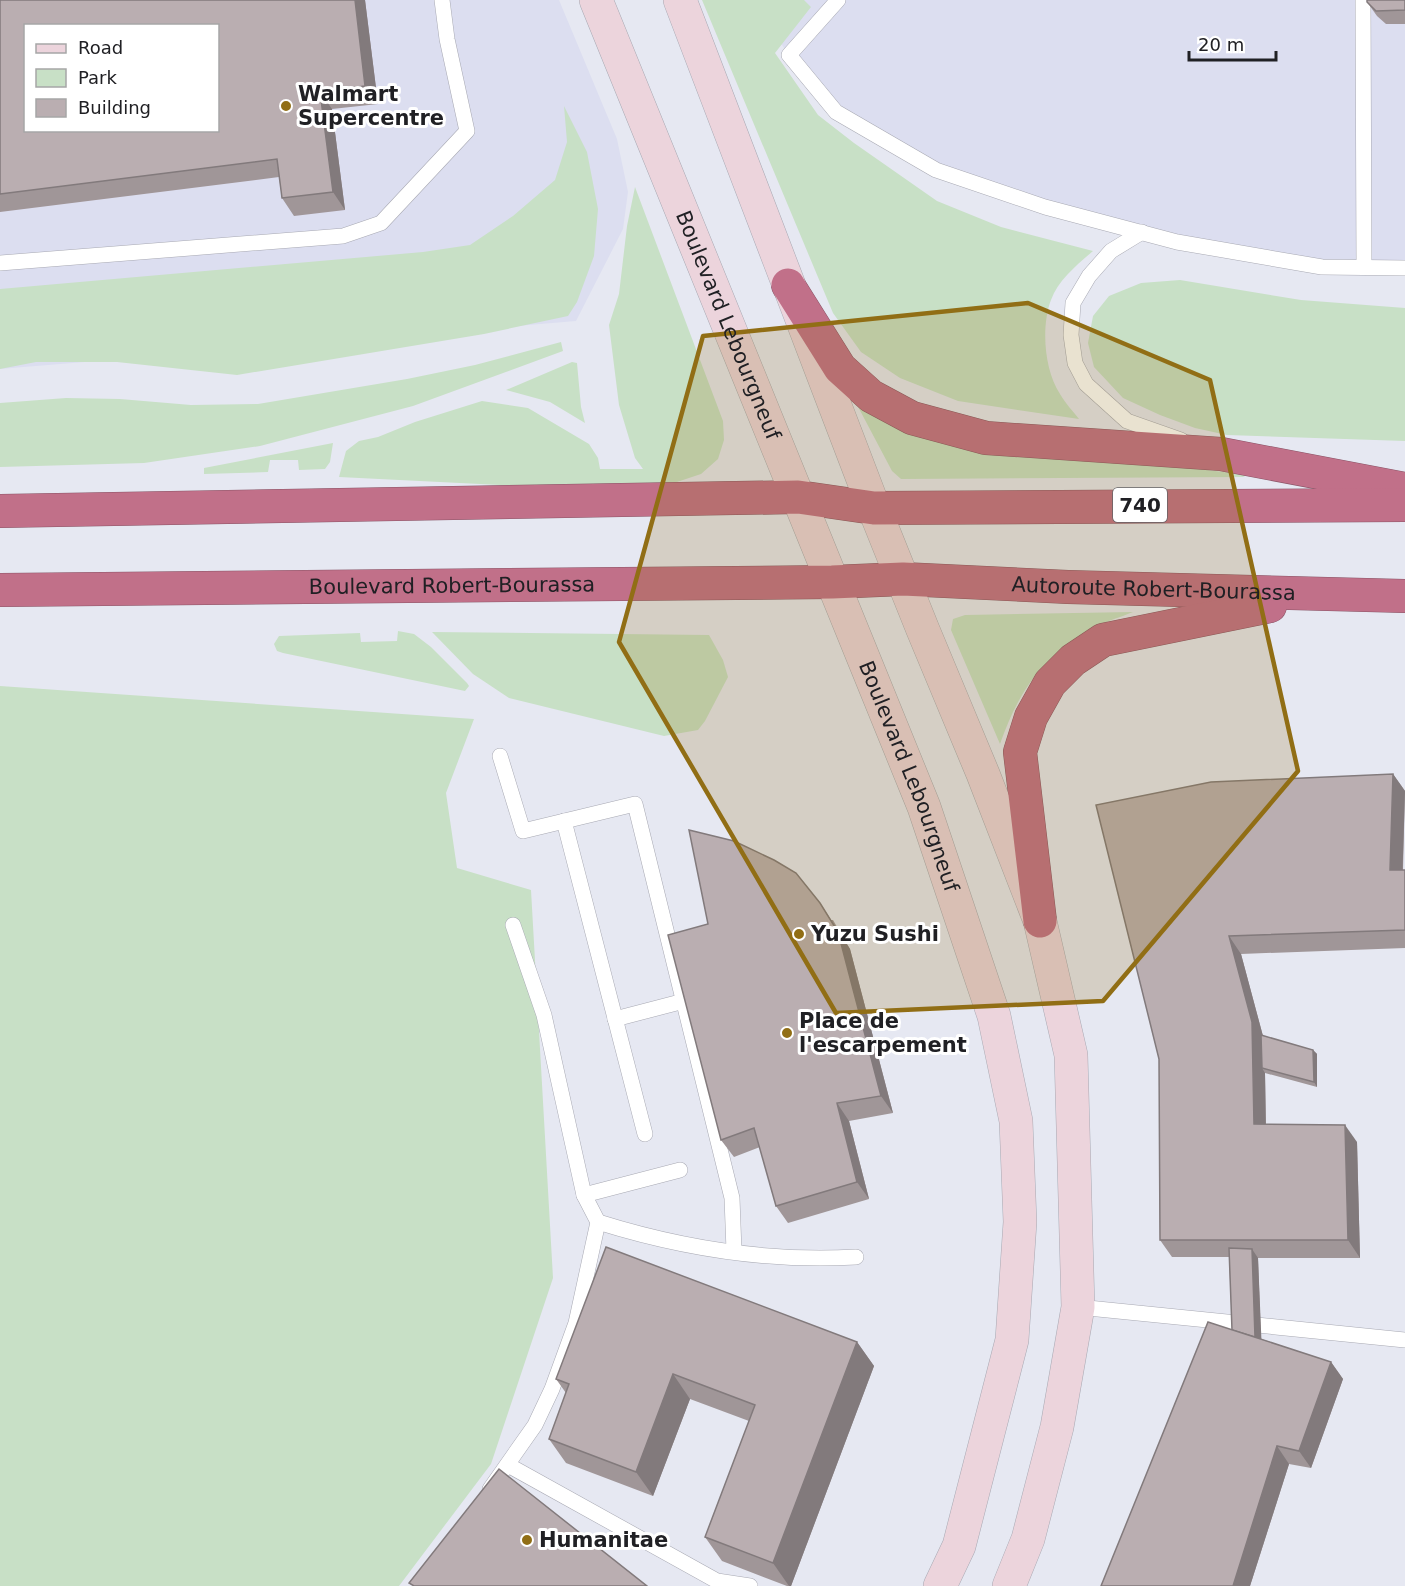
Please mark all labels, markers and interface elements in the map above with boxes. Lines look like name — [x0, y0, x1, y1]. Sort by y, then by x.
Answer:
legend — [24, 24, 219, 132]
scale bar — [1189, 24, 1276, 62]
text: 20 m — [1198, 34, 1244, 55]
text: Road — [78, 37, 123, 58]
text: Park — [78, 67, 117, 88]
place label: Walmart Supercentre — [298, 82, 444, 130]
text: Building — [78, 97, 151, 118]
marker: Walmart Supercentre — [279, 99, 293, 113]
street label: Boulevard Lebourgneuf — [671, 207, 786, 444]
road number: 740 — [1113, 488, 1167, 522]
street label: Boulevard Robert-Bourassa — [309, 572, 595, 599]
street label: Autoroute Robert-Bourassa — [1011, 572, 1296, 605]
street label: Boulevard Lebourgneuf — [854, 657, 964, 895]
place label: Yuzu Sushi — [810, 922, 939, 946]
marker: Yuzu Sushi — [792, 927, 806, 941]
place label: Place de l'escarpement — [799, 1009, 967, 1057]
marker: Place de l'escarpement — [780, 1026, 794, 1040]
place label: Humanitae — [539, 1528, 668, 1552]
marker: Humanitae — [520, 1533, 534, 1547]

